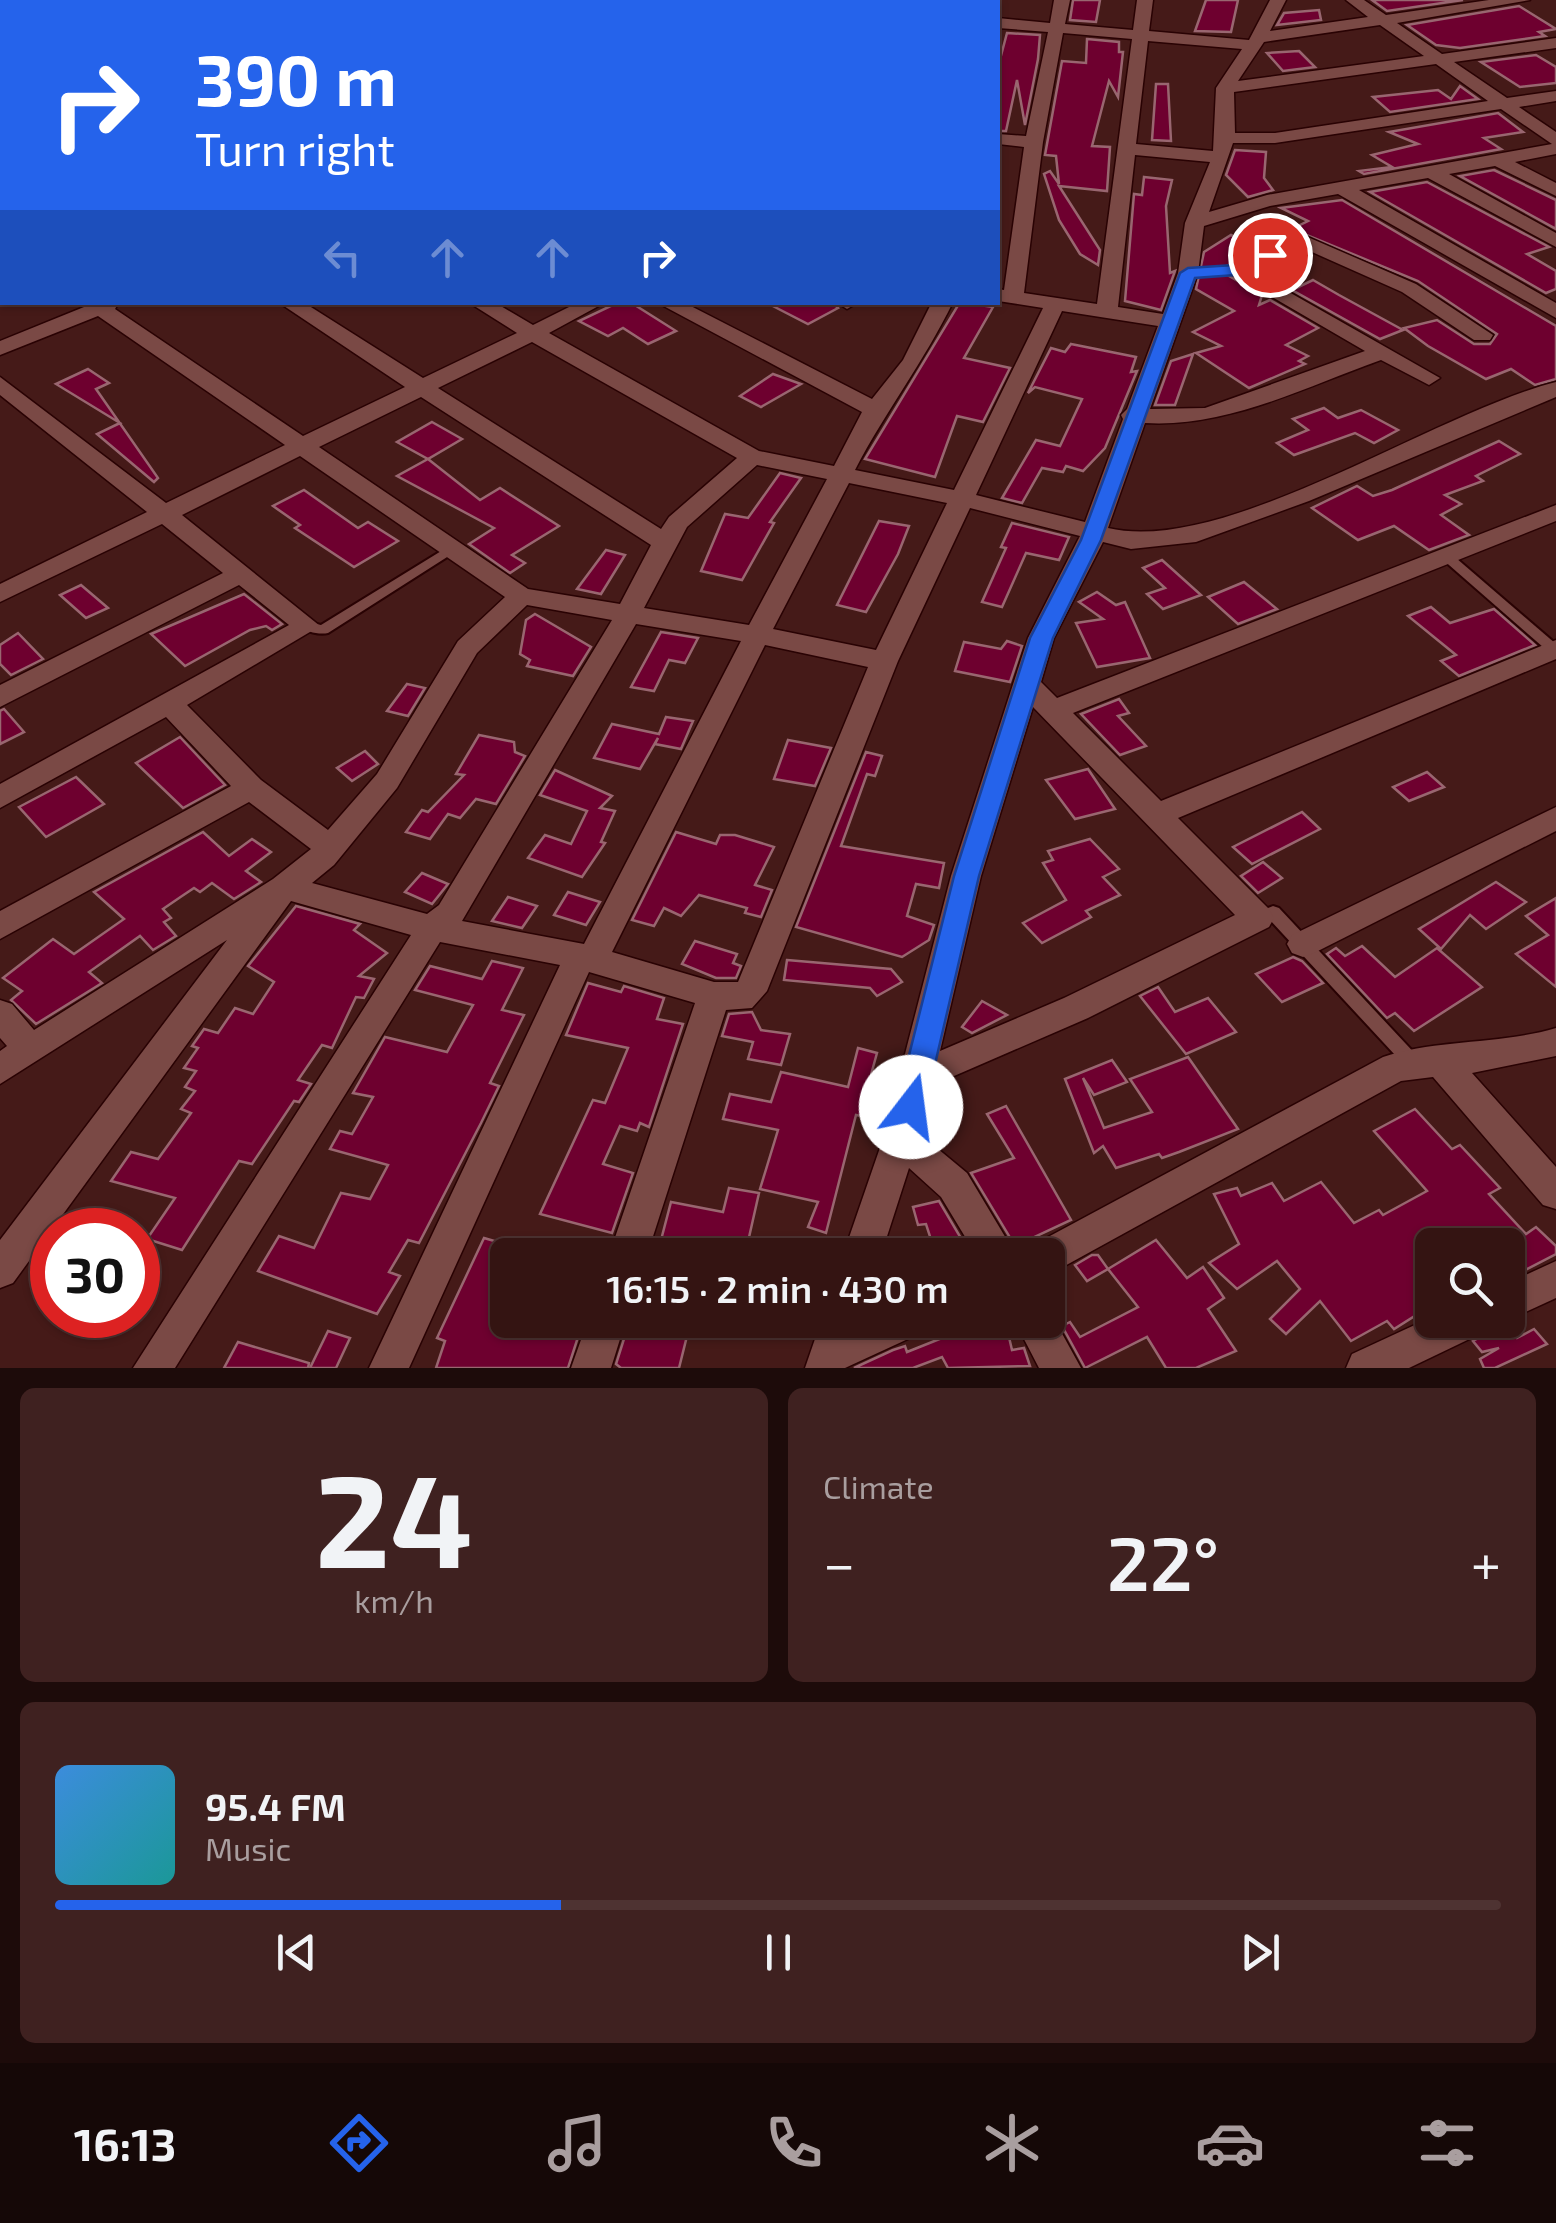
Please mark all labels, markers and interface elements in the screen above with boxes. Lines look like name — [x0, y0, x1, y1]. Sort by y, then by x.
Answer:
text: 390 m — [195, 36, 397, 120]
icon: right — [30, 40, 160, 170]
text: Turn right — [195, 121, 395, 175]
pin — [1228, 213, 1313, 298]
icon: arrive — [1243, 228, 1298, 283]
icon: left — [315, 230, 370, 285]
icon: ahead — [420, 230, 475, 285]
icon: ahead — [525, 230, 580, 285]
icon: right — [630, 230, 685, 285]
position arrow — [859, 1055, 963, 1159]
speed limit sign: 30 — [30, 1208, 160, 1338]
map controls — [1415, 1228, 1525, 1338]
button: search — [1415, 1228, 1525, 1338]
text: 16:15 · 2 min · 430 m — [606, 1265, 949, 1311]
text: 24 — [315, 1438, 473, 1594]
text: Climate — [823, 1467, 934, 1505]
text: 22° — [1107, 1516, 1219, 1606]
text: − — [823, 1529, 855, 1595]
text: + — [1471, 1529, 1501, 1595]
text: km/h — [354, 1581, 434, 1619]
text: 95.4 FM — [205, 1783, 346, 1829]
text: Music — [205, 1829, 291, 1867]
icon: previous — [269, 1925, 324, 1980]
icon: pause — [751, 1925, 806, 1980]
icon: next — [1233, 1925, 1288, 1980]
icon: directions — [324, 2108, 394, 2178]
icon: music — [542, 2108, 612, 2178]
icon: phone — [759, 2108, 829, 2178]
icon: climate — [977, 2108, 1047, 2178]
icon: car — [1195, 2108, 1265, 2178]
icon: filters — [1412, 2108, 1482, 2178]
text: 16:13 — [74, 2116, 176, 2170]

